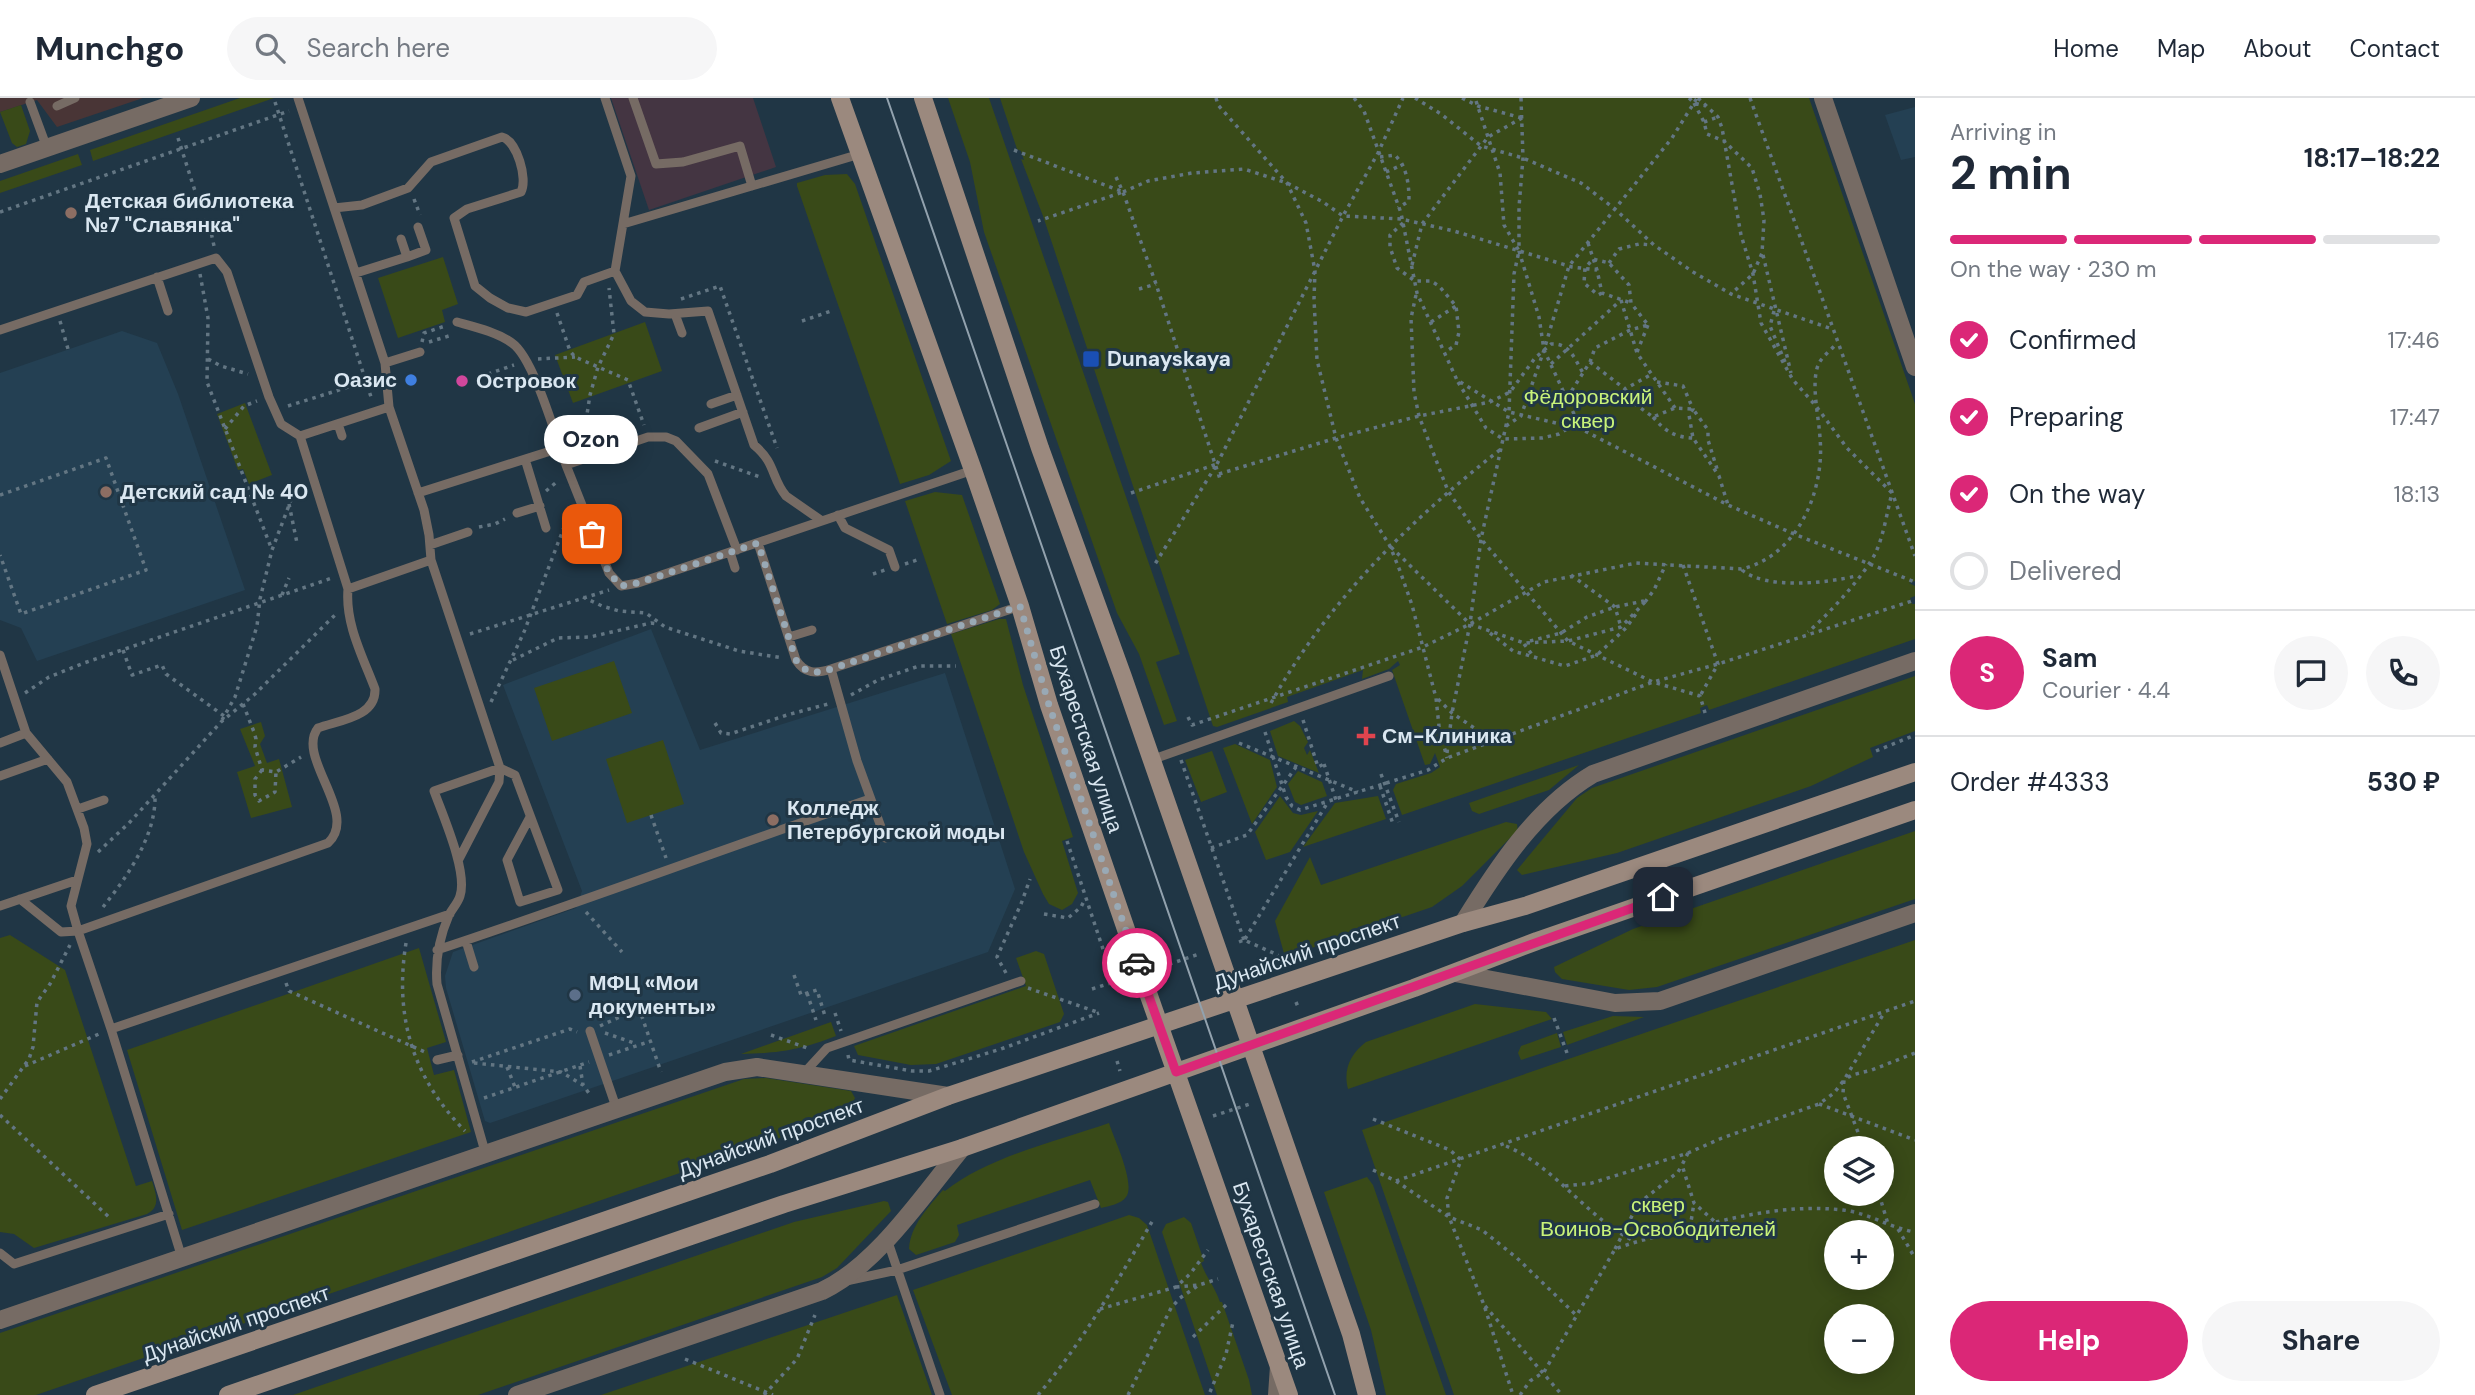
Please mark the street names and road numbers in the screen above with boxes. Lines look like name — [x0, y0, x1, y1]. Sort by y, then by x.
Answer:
street label: Бухарестская улица — [1042, 642, 1130, 837]
street label: Дунайский проспект — [1210, 907, 1405, 997]
street label: Дунайский проспект — [674, 1091, 868, 1185]
street label: Бухарестская улица — [1226, 1178, 1316, 1372]
street label: Дунайский проспект — [139, 1279, 334, 1369]

